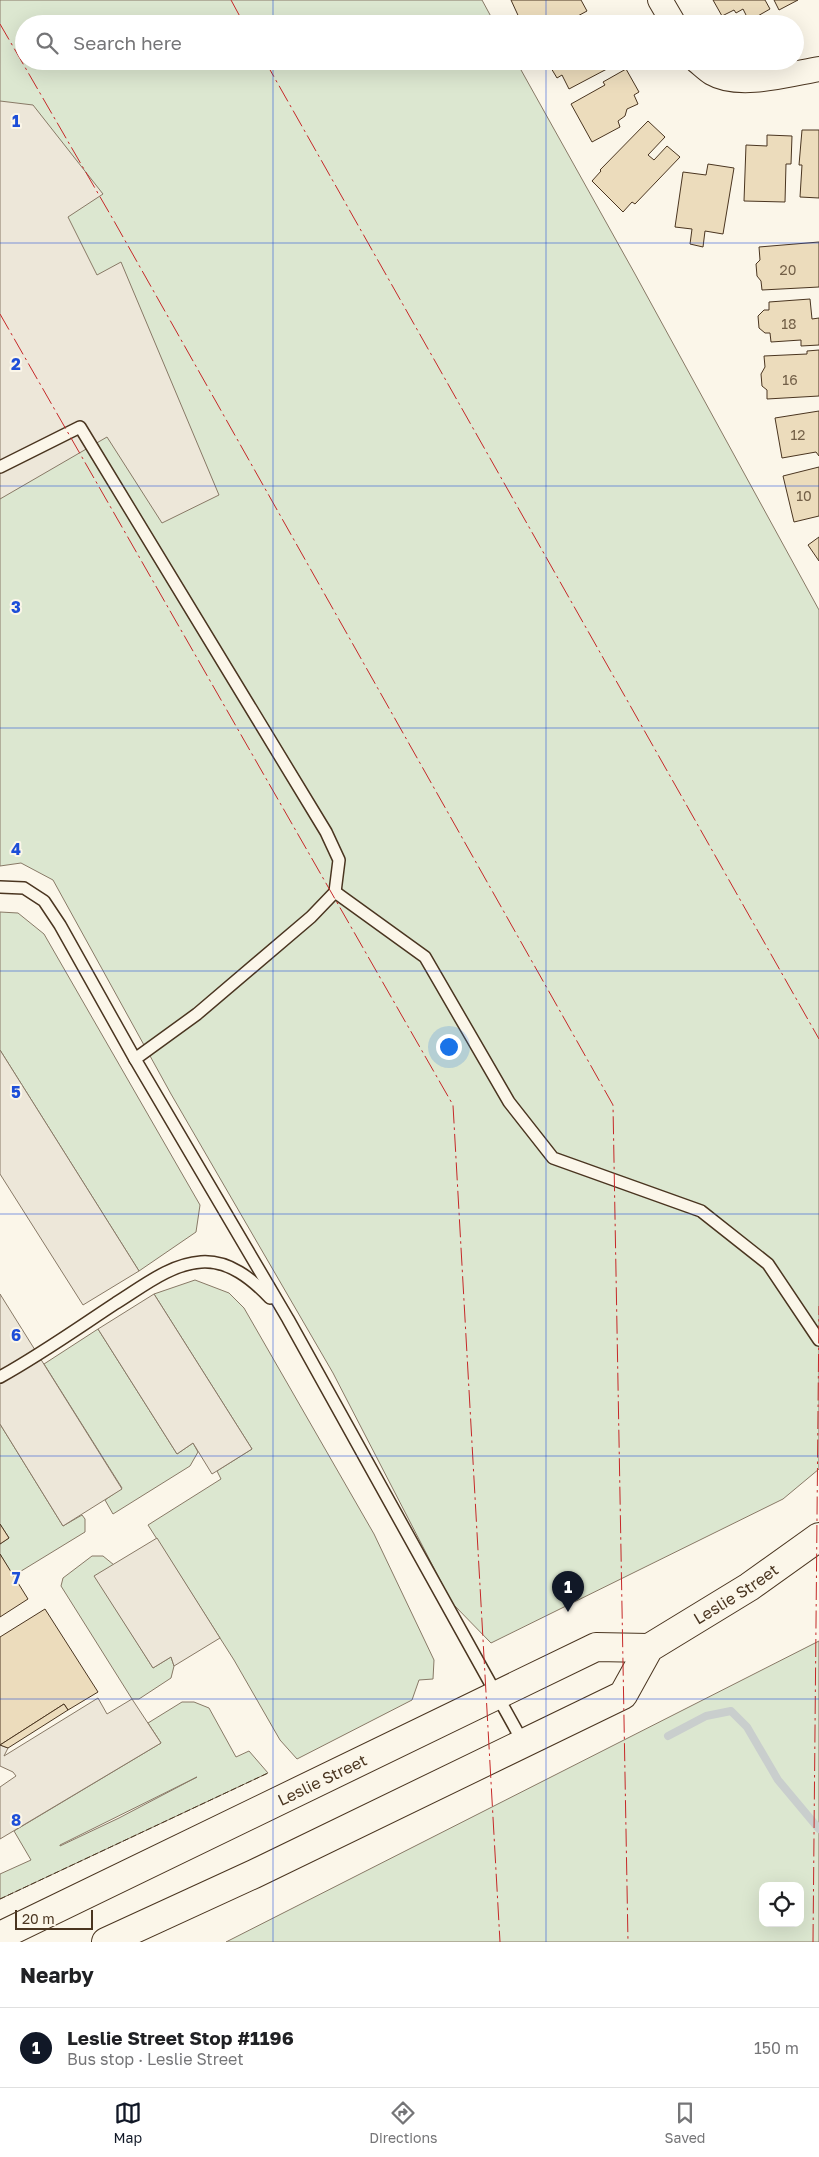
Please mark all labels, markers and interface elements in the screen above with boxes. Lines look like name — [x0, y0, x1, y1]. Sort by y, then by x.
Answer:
search box — [15, 15, 804, 70]
icon: search — [33, 29, 61, 57]
text: Search here — [73, 31, 182, 54]
text: 1 — [12, 111, 20, 131]
house number: 20 — [780, 261, 796, 278]
house number: 18 — [781, 315, 797, 332]
text: 2 — [11, 354, 21, 374]
house number: 16 — [782, 371, 798, 388]
house number: 12 — [791, 426, 805, 443]
house number: 10 — [796, 487, 812, 504]
text: 3 — [11, 597, 21, 617]
text: 4 — [11, 839, 21, 859]
your location — [436, 1034, 462, 1060]
text: 5 — [11, 1082, 21, 1102]
text: 6 — [11, 1325, 21, 1345]
street label: Leslie Street — [690, 1559, 782, 1628]
text: 7 — [12, 1568, 21, 1588]
pin: 1 — [552, 1571, 584, 1612]
street label: Leslie Street — [274, 1750, 370, 1810]
text: 8 — [11, 1810, 21, 1830]
map controls — [759, 1882, 804, 1927]
button: locate — [759, 1882, 804, 1927]
scale bar — [15, 1907, 92, 1930]
text: 20 m — [22, 1910, 55, 1927]
text: Nearby — [20, 1962, 94, 1988]
text: Leslie Street Stop #1196 — [67, 2026, 294, 2049]
text: 1 — [32, 2038, 40, 2058]
text: 150 m — [754, 2038, 799, 2058]
text: Bus stop · Leslie Street — [67, 2049, 244, 2069]
tab: Map — [114, 2099, 142, 2146]
tab: Directions — [369, 2099, 438, 2146]
tab: Saved — [665, 2099, 705, 2146]

